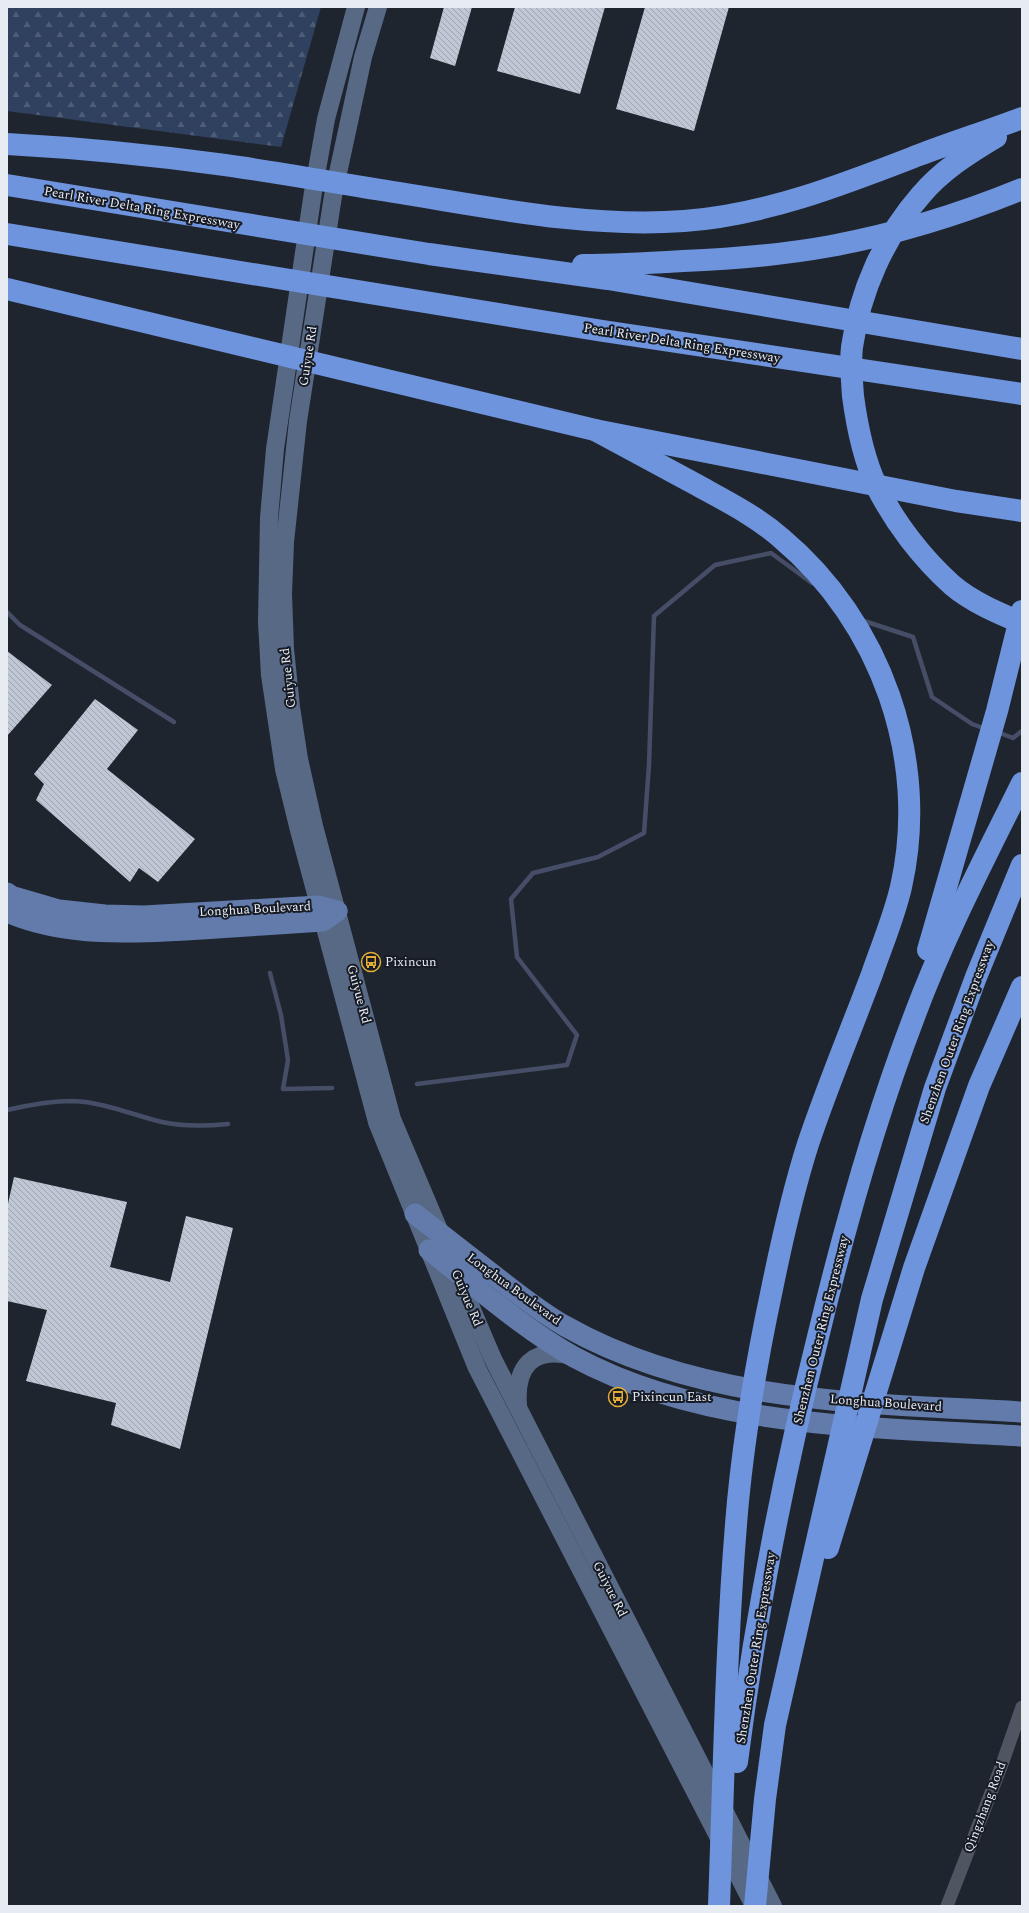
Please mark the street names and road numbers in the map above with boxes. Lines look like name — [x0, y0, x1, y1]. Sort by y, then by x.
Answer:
street label: Pearl River Delta Ring Expressway — [42, 181, 242, 235]
street label: Pearl River Delta Ring Expressway — [582, 318, 782, 369]
street label: Guiyue Rd — [293, 325, 323, 387]
street label: Guiyue Rd — [275, 647, 301, 709]
street label: Longhua Boulevard — [198, 896, 312, 922]
street label: Shenzhen Outer Ring Expressway — [914, 937, 1000, 1126]
street label: Guiyue Rd — [342, 962, 376, 1026]
street label: Shenzhen Outer Ring Expressway — [788, 1233, 854, 1426]
street label: Longhua Boulevard — [463, 1248, 565, 1330]
street label: Guiyue Rd — [446, 1266, 488, 1330]
street label: Longhua Boulevard — [829, 1389, 943, 1417]
street label: Shenzhen Outer Ring Expressway — [731, 1550, 781, 1745]
street label: Guiyue Rd — [587, 1558, 633, 1620]
street label: Qingzhang Road — [958, 1759, 1012, 1855]

